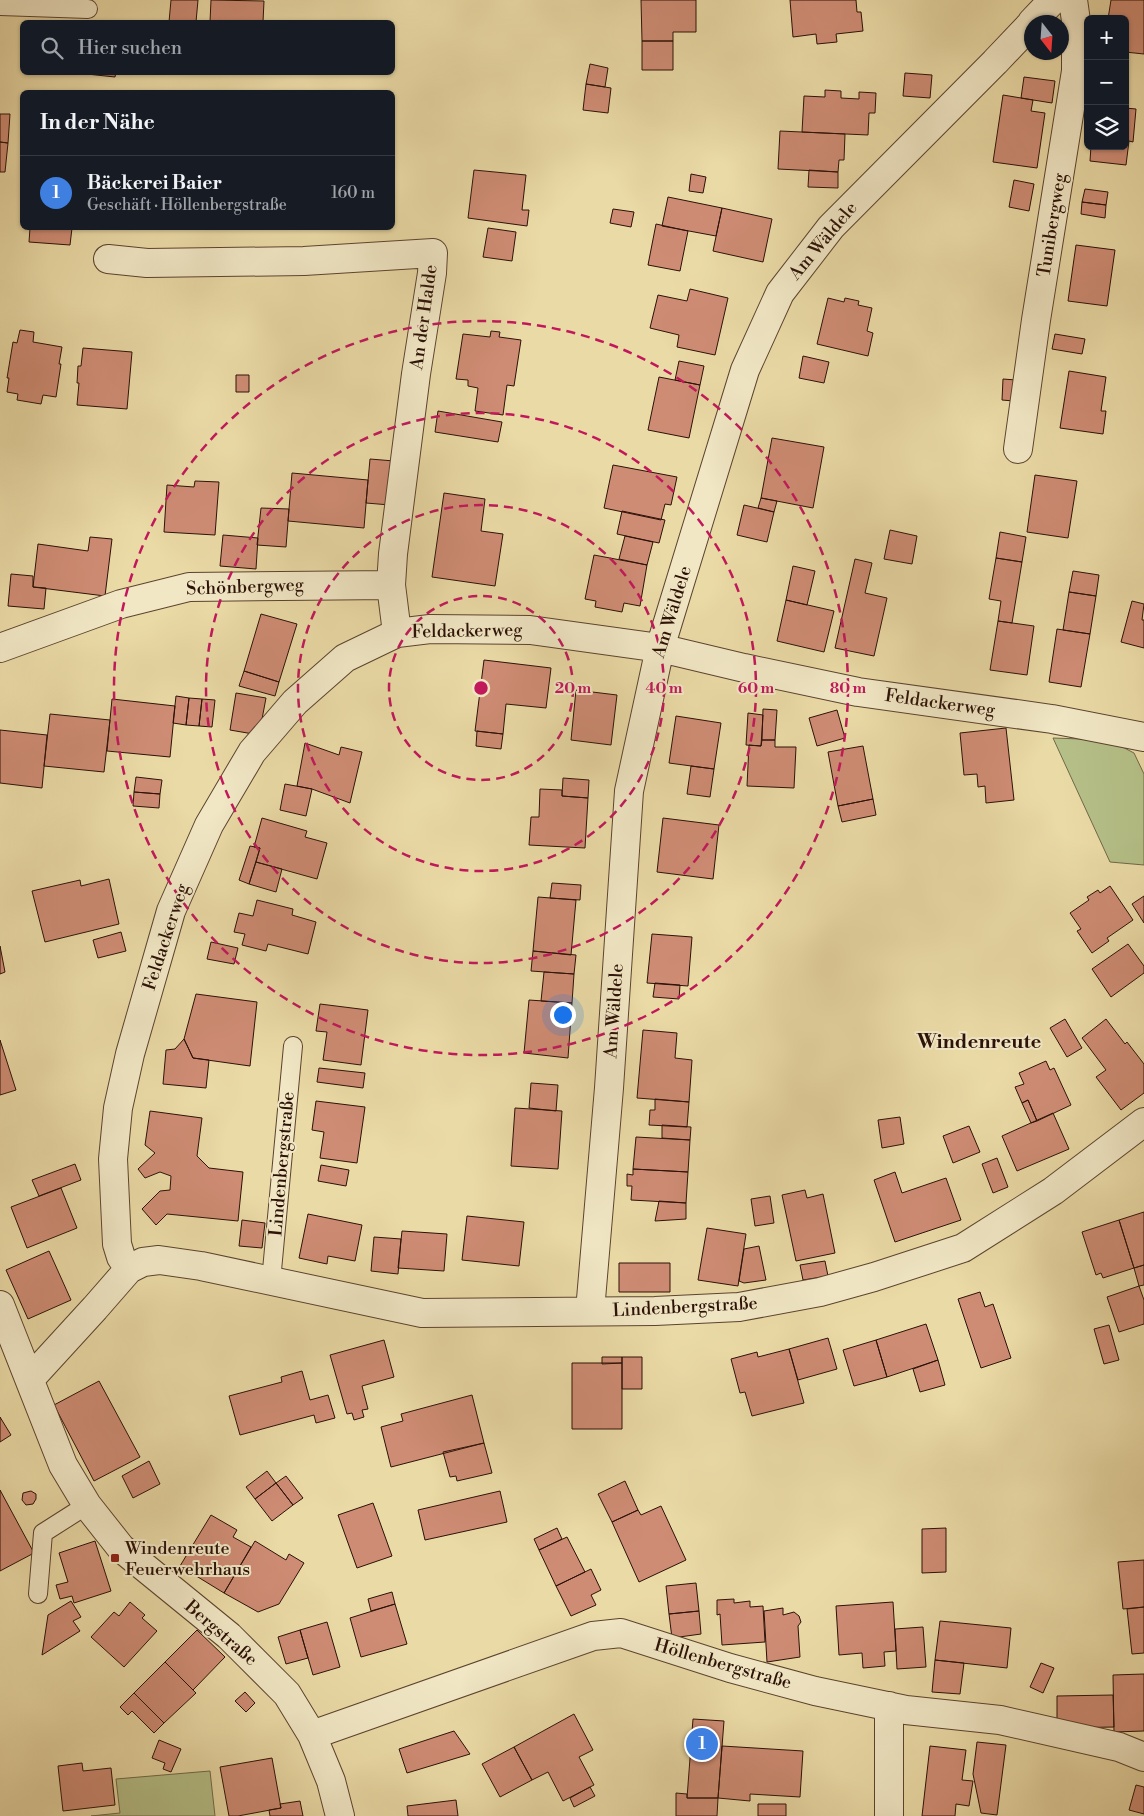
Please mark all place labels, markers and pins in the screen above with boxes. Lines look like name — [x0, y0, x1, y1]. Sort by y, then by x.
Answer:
centre of rings — [472, 679, 490, 697]
place label: Windenreute Feuerwehrhaus — [124, 1537, 250, 1581]
marker: Windenreute Feuerwehrhaus — [109, 1552, 121, 1564]
pin: 1 — [686, 1725, 718, 1763]

